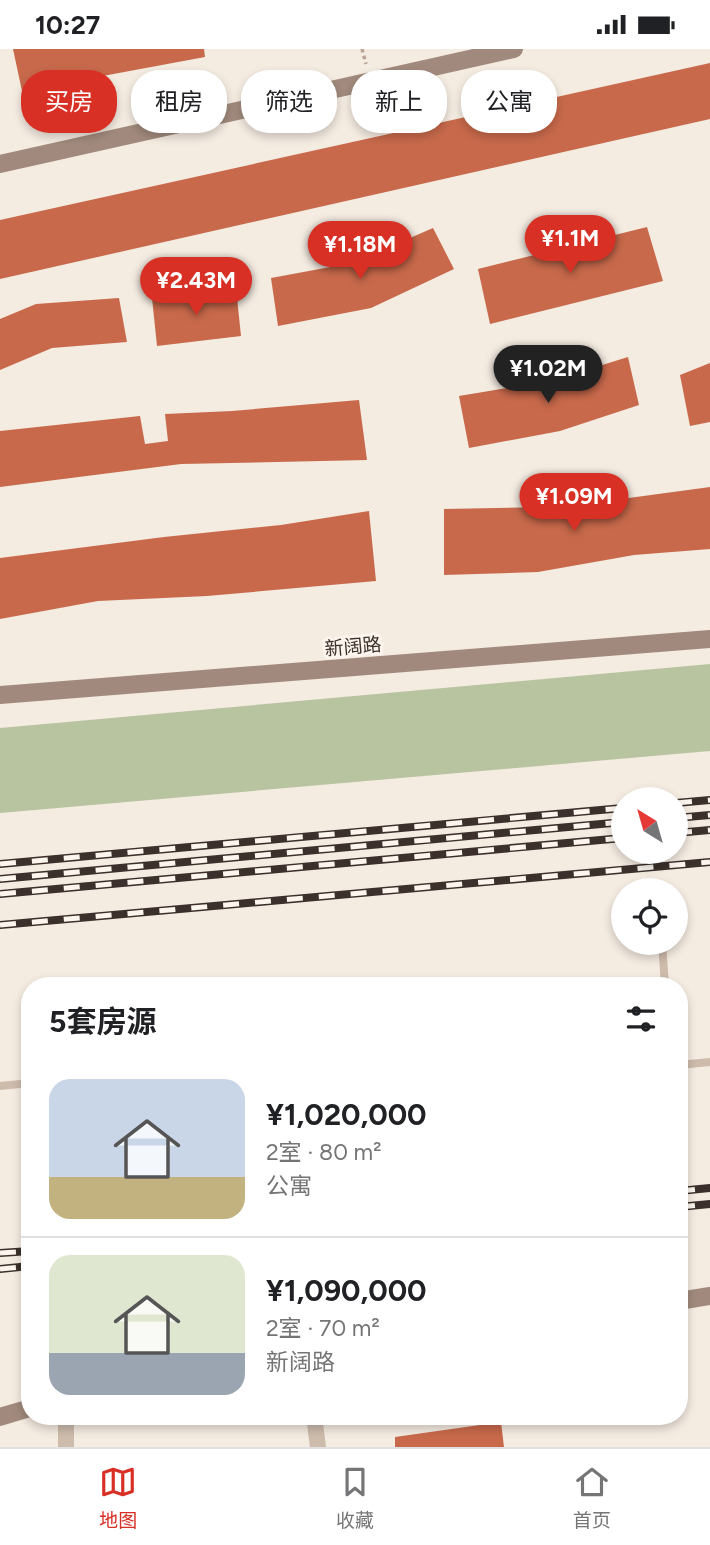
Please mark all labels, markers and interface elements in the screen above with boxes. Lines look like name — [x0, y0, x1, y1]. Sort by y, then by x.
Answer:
text: 10:27 — [35, 9, 100, 41]
chip: 买房 — [21, 70, 117, 133]
chip: 租房 — [131, 70, 227, 133]
chip: 筛选 — [241, 70, 337, 133]
chip: 新上 — [351, 70, 447, 133]
chip: 公寓 — [461, 70, 557, 133]
pin: ¥1.1M — [521, 215, 619, 275]
pin: ¥1.18M — [303, 222, 417, 281]
text: ¥1.1M — [541, 224, 599, 252]
text: ¥1.18M — [324, 230, 396, 258]
pin: ¥2.43M — [139, 257, 253, 317]
text: ¥2.43M — [156, 266, 236, 294]
pin: ¥1.02M — [491, 345, 605, 405]
text: ¥1.02M — [509, 354, 587, 382]
pin: ¥1.09M — [517, 473, 631, 533]
text: ¥1.09M — [535, 482, 613, 510]
street label: 新阔路 — [324, 633, 382, 660]
north arrow — [611, 787, 688, 865]
map controls — [611, 787, 688, 955]
button: locate — [611, 878, 688, 955]
icon: filters — [622, 1000, 660, 1038]
text: 5套房源 — [49, 1003, 156, 1040]
text: ¥1,020,000 — [266, 1096, 427, 1133]
icon: home — [105, 1107, 189, 1191]
text: 2室 · 80 m² — [266, 1138, 381, 1166]
text: 公寓 — [266, 1172, 312, 1200]
text: ¥1,090,000 — [266, 1272, 427, 1309]
icon: home — [105, 1283, 189, 1367]
text: 2室 · 70 m² — [266, 1314, 380, 1342]
text: 新阔路 — [266, 1348, 335, 1376]
tab: 地图 — [99, 1463, 137, 1532]
tab: 收藏 — [336, 1463, 374, 1532]
tab: 首页 — [573, 1463, 611, 1532]

